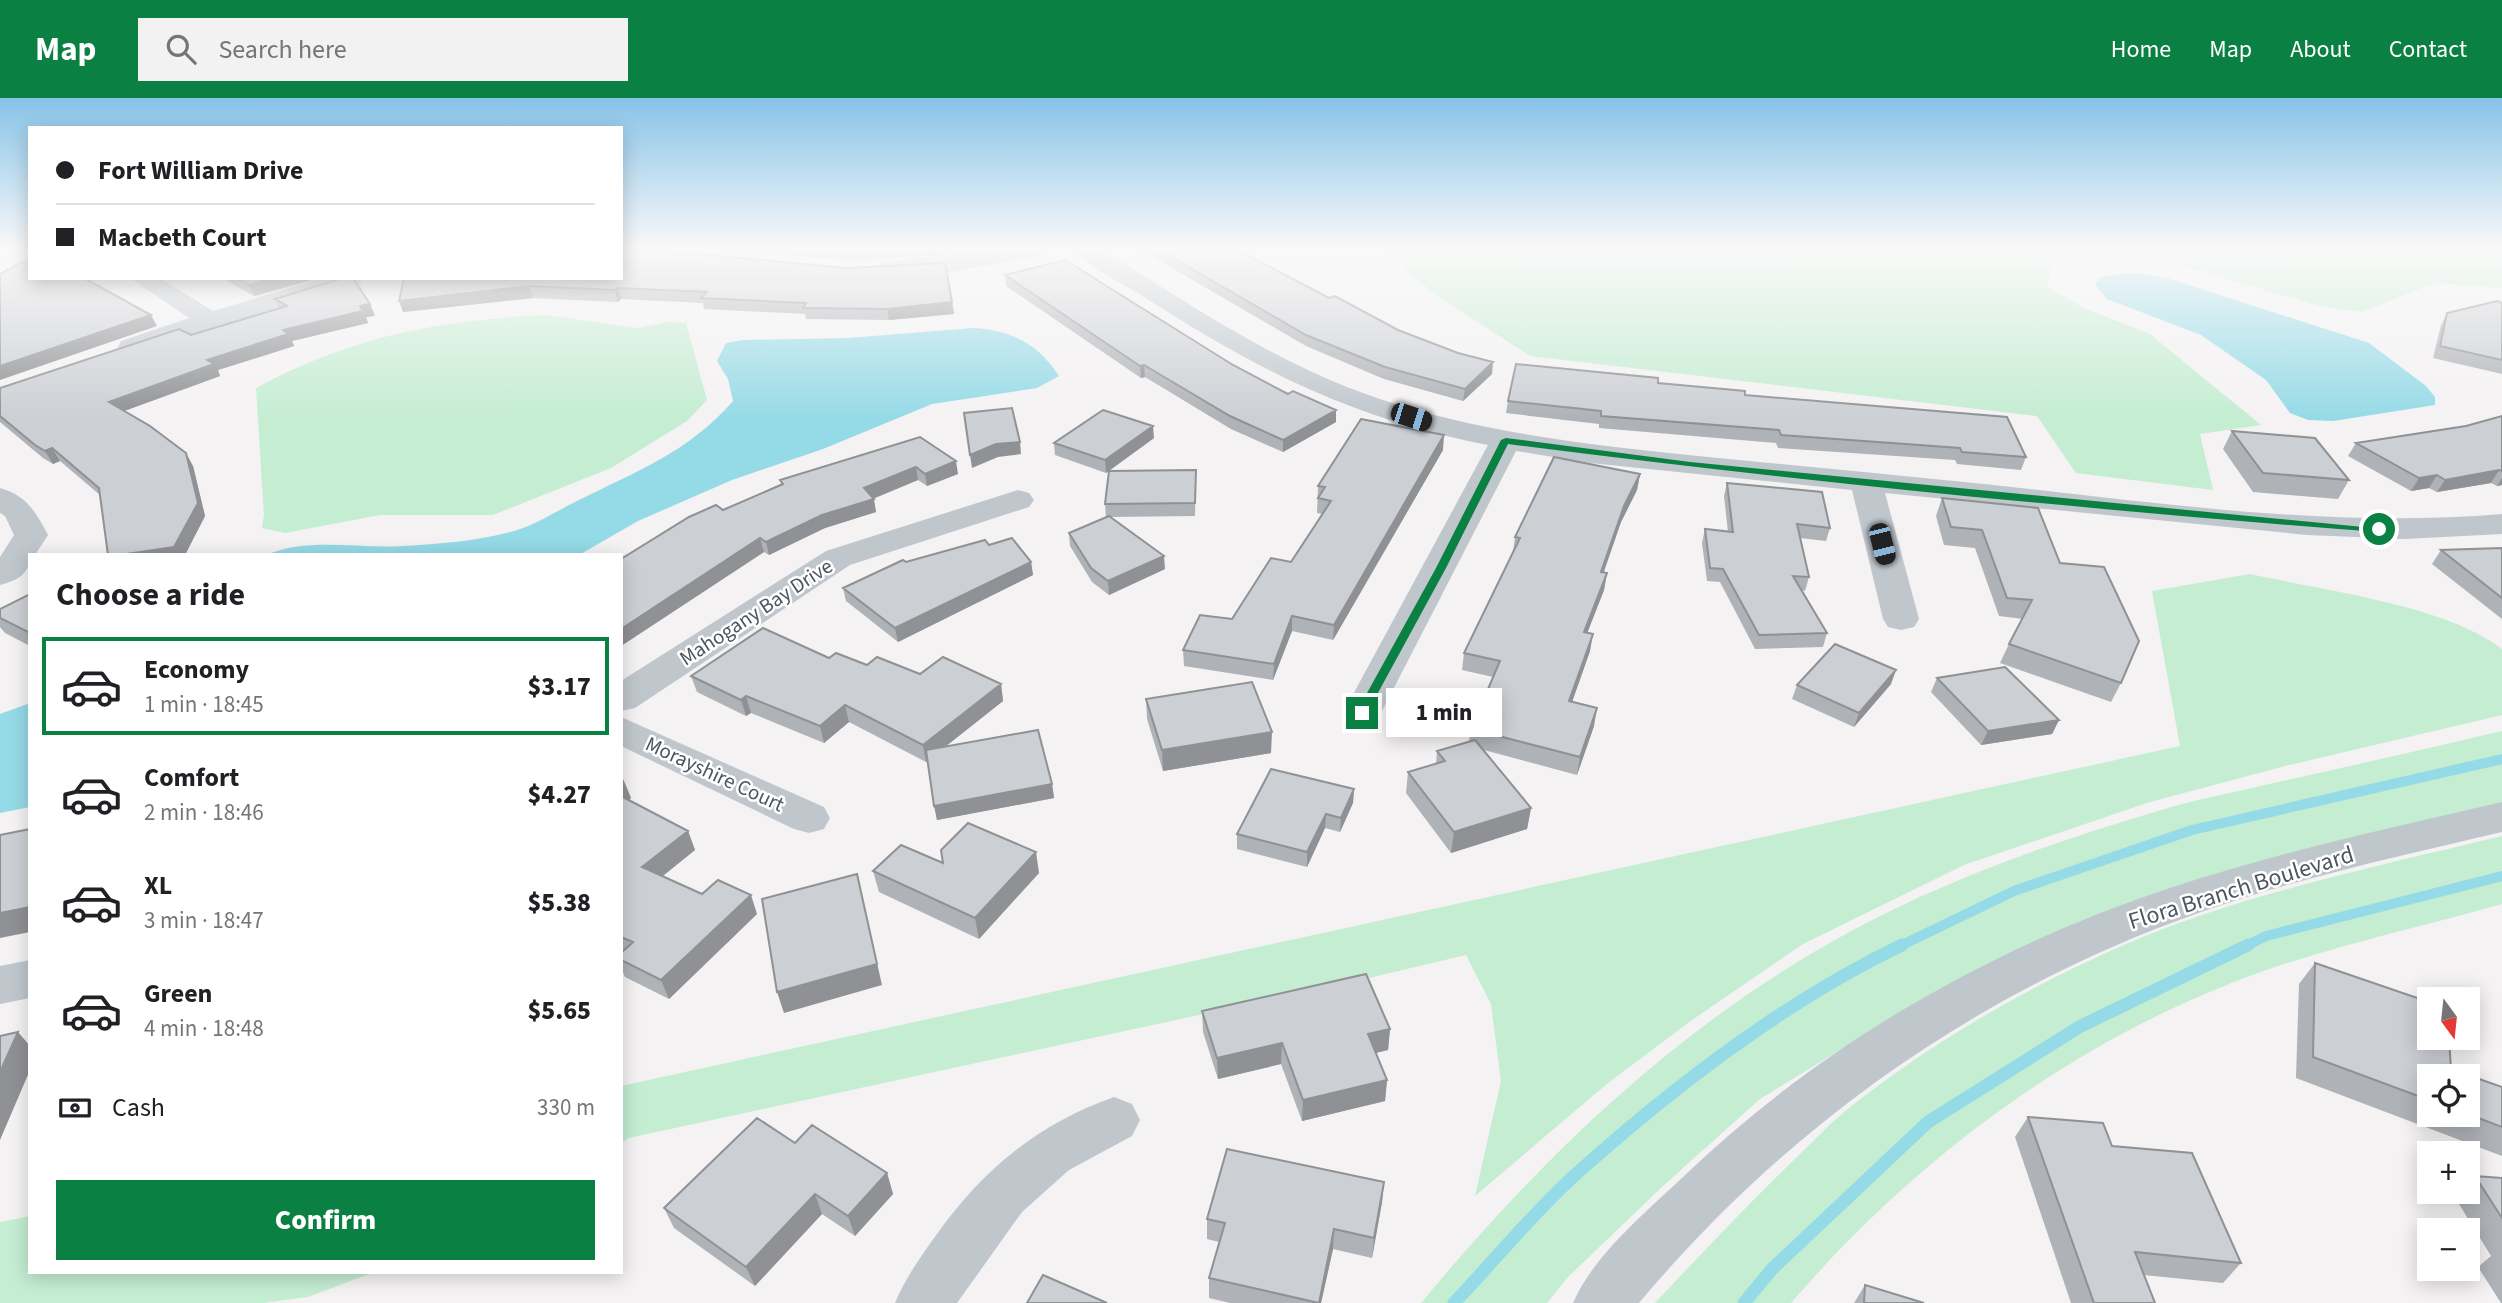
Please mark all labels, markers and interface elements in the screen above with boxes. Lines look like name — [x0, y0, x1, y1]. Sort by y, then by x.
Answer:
search box — [138, 18, 628, 81]
text: Map — [35, 26, 96, 73]
icon: search — [162, 30, 200, 68]
text: Search here — [218, 31, 347, 68]
text: Home — [2111, 32, 2171, 67]
text: Map — [2209, 32, 2252, 67]
text: About — [2290, 32, 2351, 67]
text: Contact — [2389, 32, 2467, 67]
text: Fort William Drive — [98, 152, 304, 189]
text: Macbeth Court — [98, 219, 266, 256]
car — [1388, 401, 1435, 433]
route start — [2363, 513, 2395, 545]
car — [1867, 521, 1898, 567]
street label: Mahogany Bay Drive — [673, 551, 839, 673]
text: Choose a ride — [56, 572, 245, 618]
text: Economy — [144, 651, 249, 688]
icon: car — [60, 655, 123, 718]
text: $3.17 — [527, 668, 591, 705]
text: 1 min · 18:45 — [144, 688, 264, 721]
callout: 1 min — [1386, 688, 1502, 738]
text: 1 min — [1416, 696, 1472, 729]
route end — [1346, 697, 1378, 729]
street label: Morayshire Court — [641, 729, 789, 819]
text: Comfort — [144, 759, 239, 796]
icon: car — [60, 763, 123, 826]
text: $4.27 — [527, 776, 591, 813]
text: 2 min · 18:46 — [144, 796, 264, 829]
street label: Flora Branch Boulevard — [2124, 837, 2358, 939]
text: XL — [144, 867, 172, 904]
icon: car — [60, 871, 123, 934]
text: $5.38 — [527, 884, 591, 921]
text: 3 min · 18:47 — [144, 904, 264, 937]
text: Green — [144, 975, 212, 1012]
icon: car — [60, 979, 123, 1042]
north arrow — [2417, 987, 2480, 1050]
map controls — [2417, 987, 2480, 1281]
text: $5.65 — [527, 992, 591, 1029]
text: 4 min · 18:48 — [144, 1012, 264, 1045]
button: locate — [2417, 1064, 2480, 1127]
icon: cash — [56, 1089, 94, 1127]
text: Cash — [112, 1089, 165, 1126]
text: 330 m — [537, 1091, 595, 1124]
button: + — [2417, 1141, 2480, 1204]
button: Confirm — [56, 1180, 595, 1260]
button: − — [2417, 1218, 2480, 1281]

